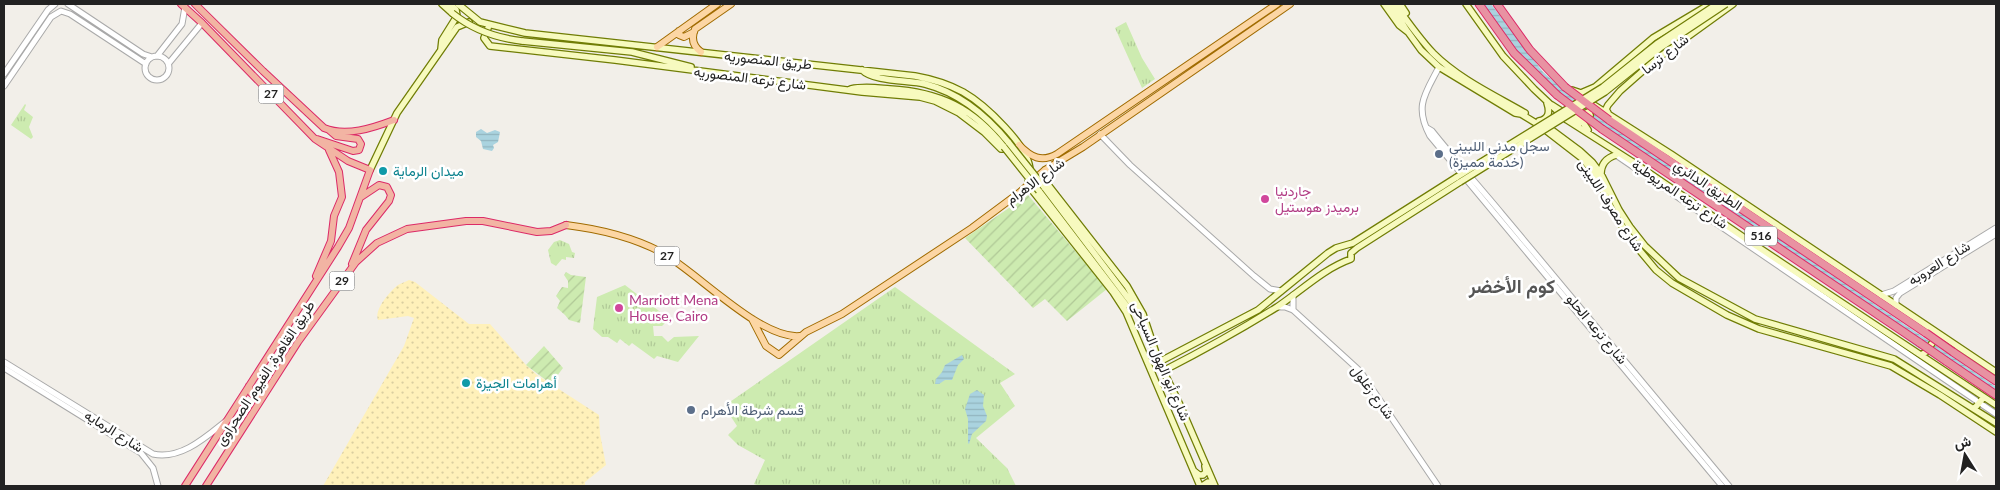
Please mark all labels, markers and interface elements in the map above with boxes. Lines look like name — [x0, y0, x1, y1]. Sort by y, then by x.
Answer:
street label: شارع ترسا — [1638, 30, 1693, 80]
street label: طريق المنصوريه — [723, 46, 813, 74]
street label: شارع ترعه المنصوريه — [692, 62, 807, 96]
road number: 27 — [258, 85, 284, 104]
place label: سجل مدني اللبيني (خدمة مميزة) — [1449, 137, 1550, 171]
marker: سجل مدني اللبيني (خدمة مميزة) — [1433, 148, 1445, 160]
street label: شارع الاهرام — [1002, 154, 1069, 210]
street label: شارع مصرف اللبينى — [1573, 155, 1648, 256]
street label: شارع ترعه المريوطية — [1627, 155, 1731, 234]
street label: الطريق الدائري — [1669, 156, 1746, 217]
place label: ميدان الرماية — [393, 162, 464, 180]
marker: ميدان الرماية — [377, 165, 389, 177]
place label: جاردنيا برميدز هوستيل — [1275, 182, 1359, 216]
marker: جاردنيا برميدز هوستيل — [1259, 193, 1271, 205]
road number: 516 — [1745, 227, 1777, 246]
street label: شارع العروبه — [1905, 237, 1974, 291]
road number: 27 — [654, 247, 680, 266]
road number: 29 — [330, 272, 354, 290]
district label: كوم الأخضر — [1468, 274, 1556, 299]
street label: شارع ترعه الحلو — [1561, 290, 1632, 369]
place label: Marriott Mena House, Cairo — [629, 291, 718, 324]
street label: طريق القاهرة, الفيوم الصحراوى — [211, 297, 319, 449]
street label: شارع أبو الهول السياحى — [1126, 298, 1194, 424]
marker: Marriott Mena House, Cairo — [613, 302, 625, 314]
street label: شارع زغلول — [1346, 361, 1399, 424]
place label: أهرامات الجيزة — [476, 374, 557, 392]
marker: أهرامات الجيزة — [460, 377, 472, 389]
place label: قسم شرطة الأهرام — [701, 401, 804, 419]
marker: قسم شرطة الأهرام — [685, 404, 697, 416]
street label: شارع الرمايه — [80, 406, 147, 458]
north arrow — [1940, 430, 1990, 480]
text: ش — [1953, 432, 1973, 453]

